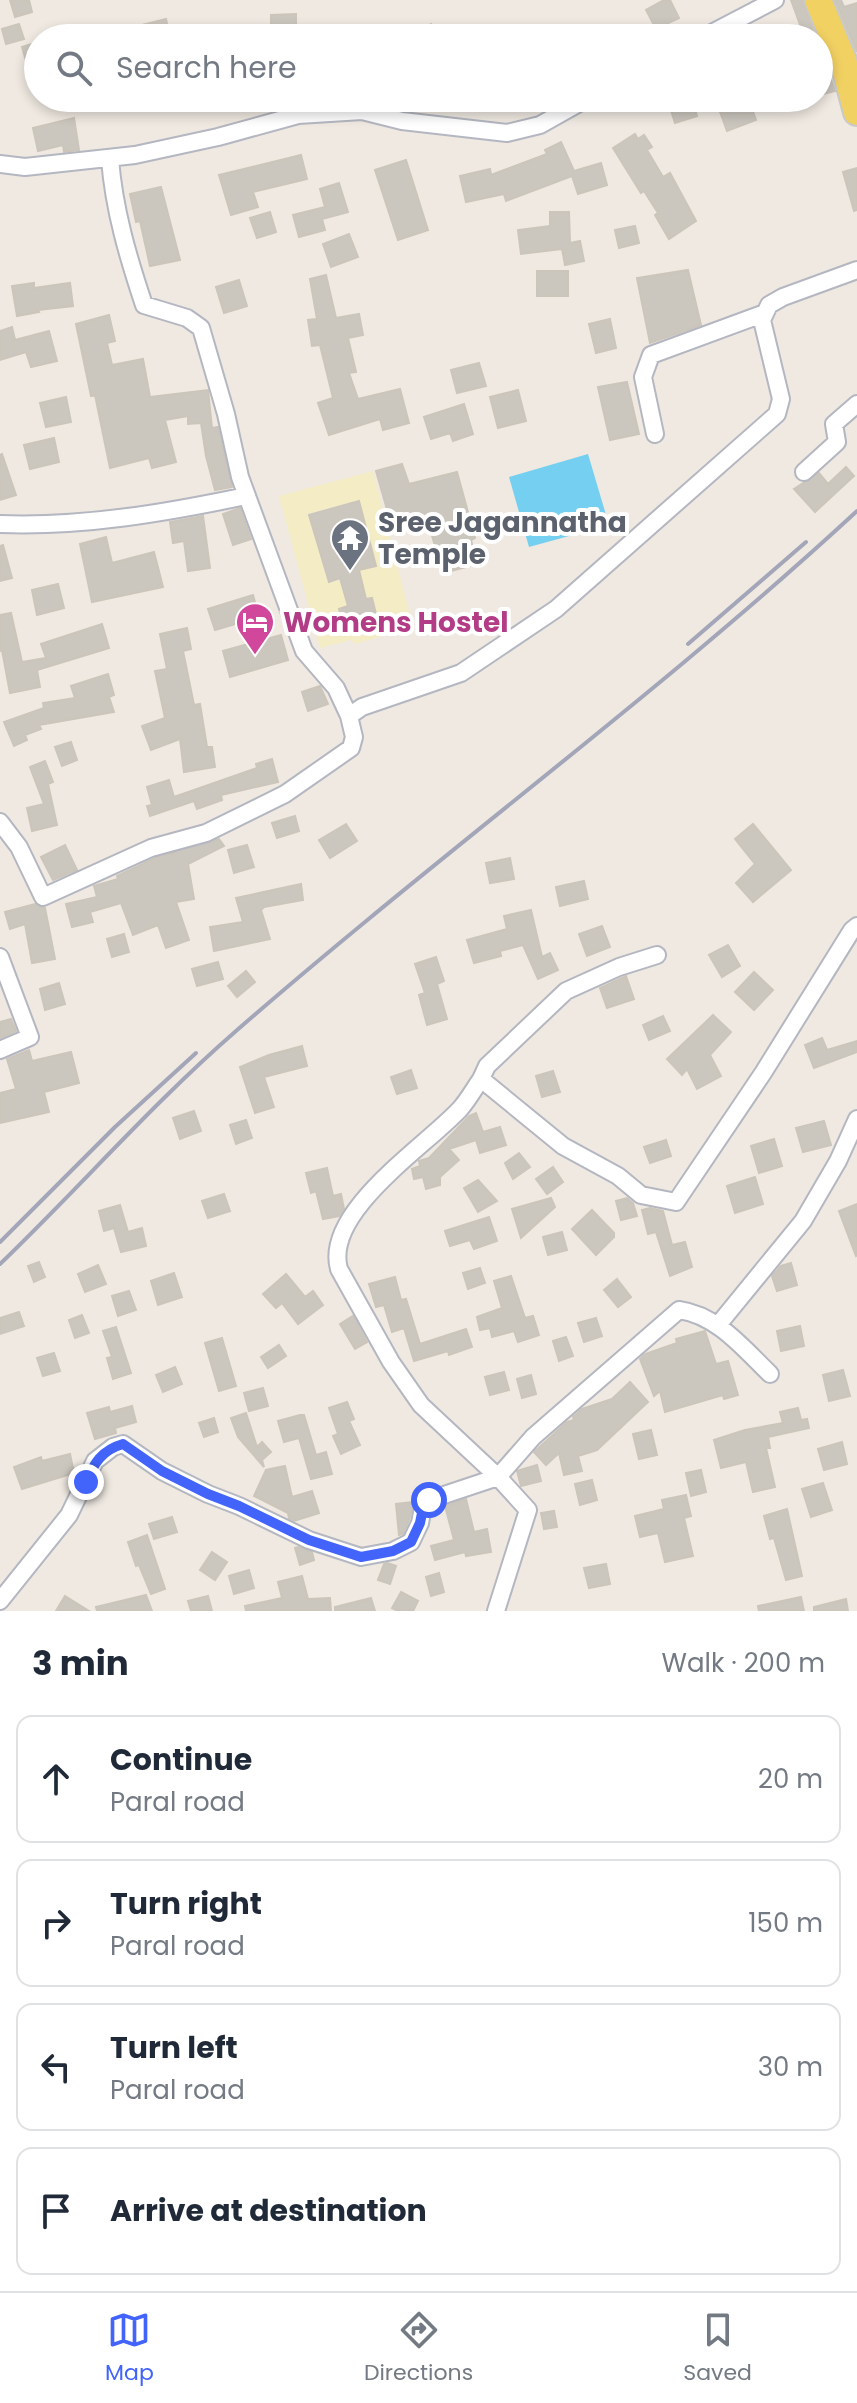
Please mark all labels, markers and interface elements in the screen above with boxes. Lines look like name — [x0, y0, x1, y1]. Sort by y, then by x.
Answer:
search box — [24, 24, 833, 112]
icon: search — [52, 46, 96, 90]
text: Search here — [116, 46, 297, 89]
place label: Sree Jagannatha Temple — [378, 503, 627, 574]
temple icon: Sree Jagannatha Temple — [329, 517, 371, 572]
hotel icon: Womens Hostel — [234, 601, 276, 656]
place label: Womens Hostel — [283, 603, 508, 642]
route end — [68, 1464, 104, 1500]
route start — [411, 1482, 447, 1518]
text: 3 min — [32, 1639, 129, 1687]
text: Walk · 200 m — [662, 1645, 825, 1681]
text: Continue — [110, 1738, 252, 1781]
icon: ahead — [34, 1757, 78, 1801]
text: 20 m — [758, 1761, 823, 1797]
text: Paral road — [110, 1784, 245, 1820]
text: Turn right — [110, 1882, 262, 1925]
icon: right — [34, 1901, 78, 1945]
text: 150 m — [748, 1905, 823, 1941]
text: Paral road — [110, 1928, 245, 1964]
text: Turn left — [110, 2026, 238, 2069]
icon: left — [34, 2045, 78, 2089]
text: 30 m — [758, 2049, 823, 2085]
text: Paral road — [110, 2072, 245, 2108]
icon: arrive — [34, 2189, 78, 2233]
text: Arrive at destination — [110, 2189, 427, 2232]
tab: Map — [105, 2308, 154, 2389]
tab: Directions — [364, 2308, 473, 2389]
tab: Saved — [683, 2308, 752, 2389]

